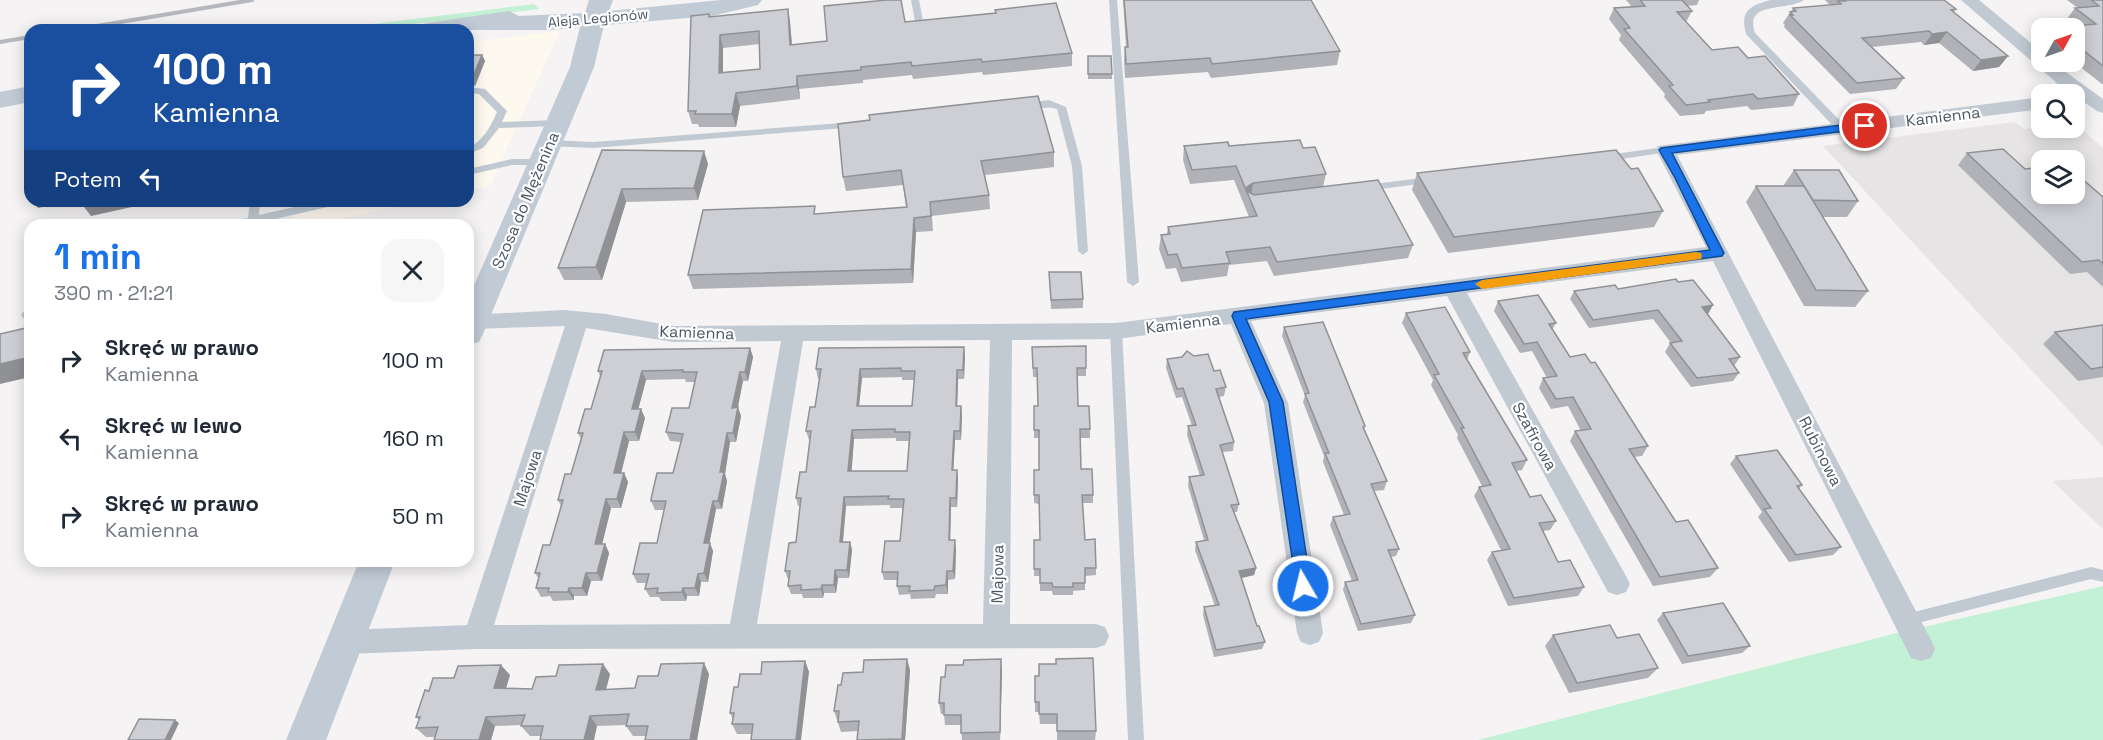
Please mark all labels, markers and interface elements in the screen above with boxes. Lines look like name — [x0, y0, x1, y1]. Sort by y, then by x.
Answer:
street label: Aleja Legionów — [547, 5, 649, 31]
north arrow — [2031, 18, 2085, 72]
map controls — [2031, 18, 2085, 204]
text: 100 m — [153, 43, 273, 96]
icon: right — [54, 48, 132, 126]
button: search — [2031, 84, 2085, 138]
text: Kamienna — [153, 95, 279, 130]
pin — [1839, 100, 1890, 151]
street label: Kamienna — [1905, 102, 1982, 131]
icon: arrive — [1848, 109, 1881, 142]
street label: Szosa do Mężenina — [487, 128, 564, 272]
button: layers — [2031, 150, 2085, 204]
icon: left — [134, 162, 167, 195]
text: Potem — [54, 165, 122, 193]
text: 1 min — [54, 234, 142, 280]
button: close — [381, 239, 444, 302]
text: 390 m · 21:21 — [54, 280, 173, 306]
street label: Kamienna — [1145, 309, 1222, 338]
street label: Kamienna — [659, 321, 735, 344]
text: Skręć w prawo — [105, 333, 259, 361]
icon: right — [54, 344, 87, 377]
text: 100 m — [382, 346, 444, 374]
text: Kamienna — [105, 361, 199, 387]
street label: Szafirowa — [1507, 398, 1562, 474]
text: Skręć w lewo — [105, 411, 242, 439]
street label: Rubinowa — [1794, 413, 1847, 490]
icon: left — [54, 422, 87, 455]
text: 160 m — [383, 424, 444, 452]
text: Kamienna — [105, 439, 199, 465]
street label: Majowa — [508, 447, 547, 509]
text: Skręć w prawo — [105, 489, 259, 517]
icon: right — [54, 500, 87, 533]
text: 50 m — [392, 502, 444, 530]
text: Kamienna — [105, 517, 199, 543]
street label: Majowa — [986, 545, 1009, 603]
position arrow — [1271, 554, 1335, 618]

